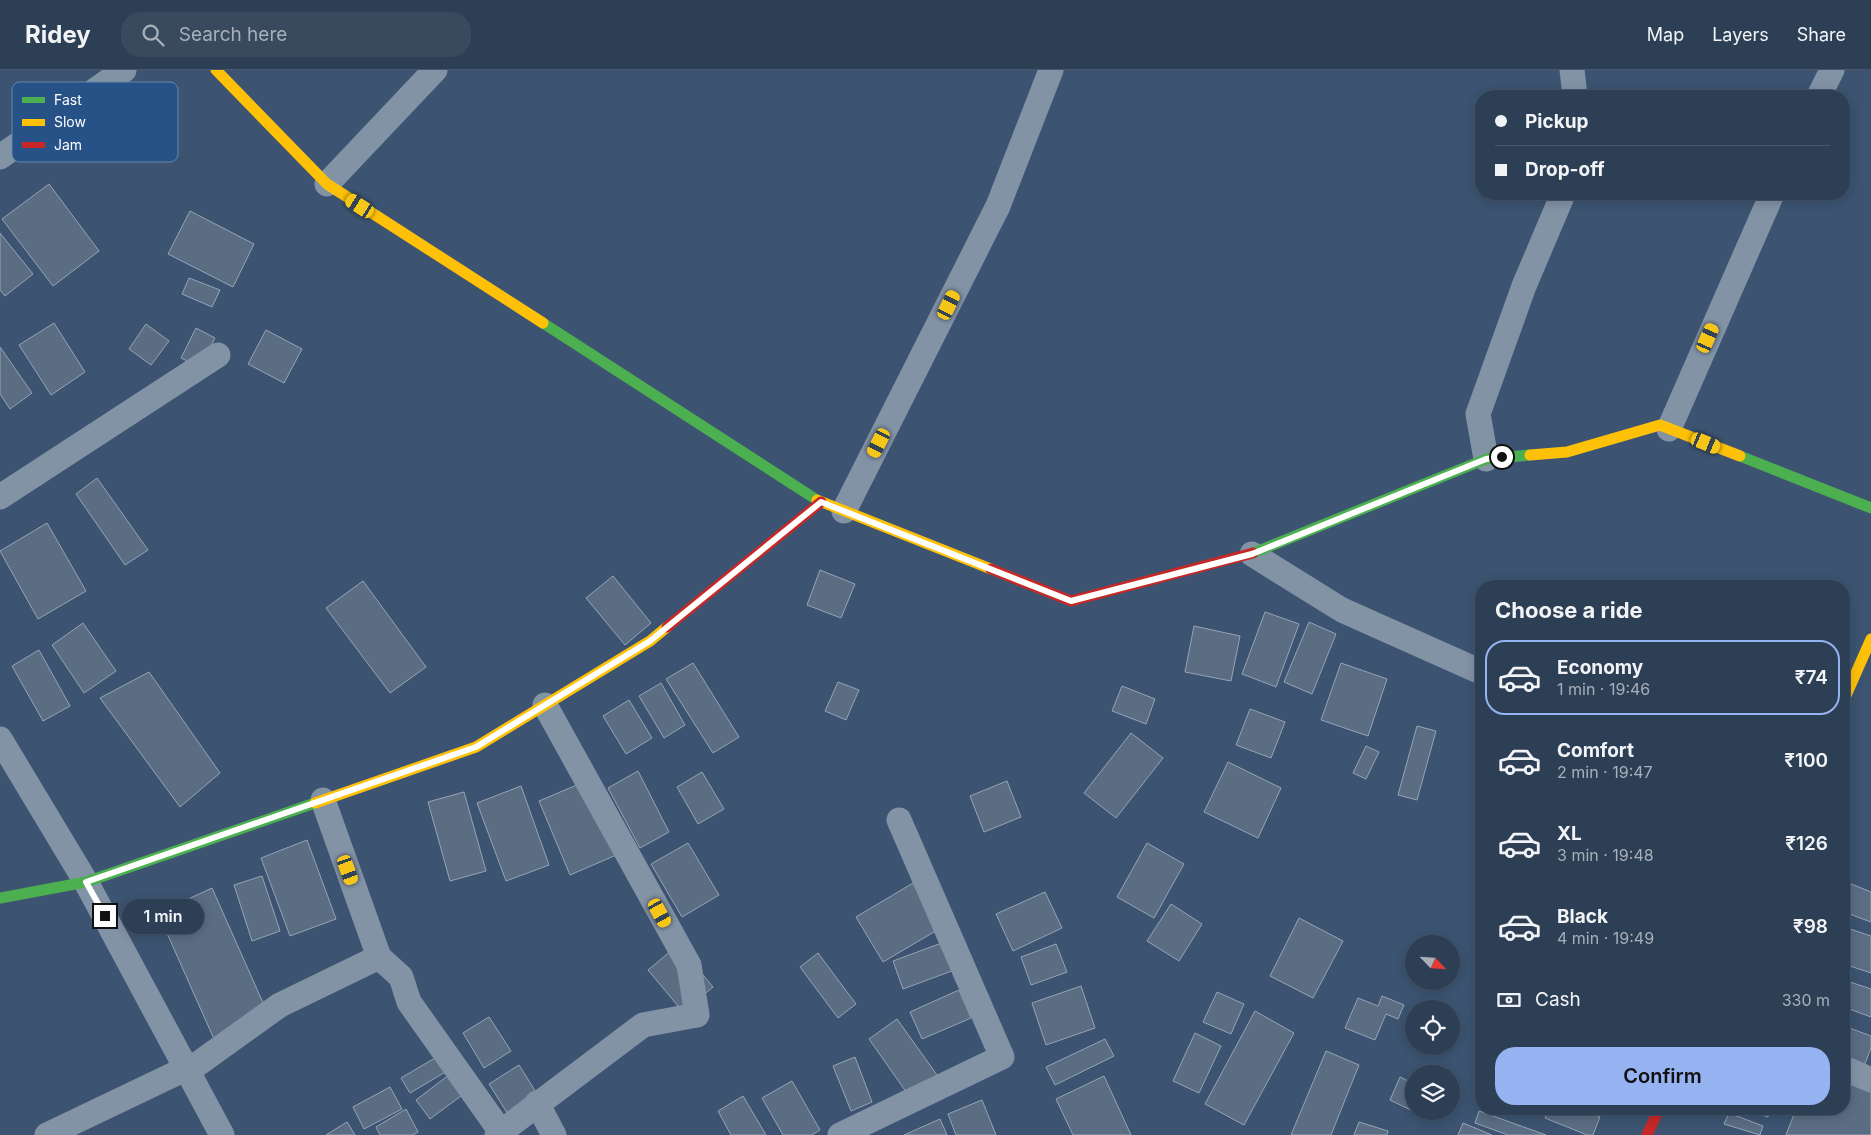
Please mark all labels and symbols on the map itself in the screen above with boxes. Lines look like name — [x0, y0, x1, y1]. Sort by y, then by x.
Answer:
legend — [12, 82, 178, 162]
text: Fast — [54, 91, 82, 108]
text: Slow — [54, 113, 86, 130]
text: Jam — [54, 136, 82, 153]
car — [343, 192, 376, 220]
car — [935, 288, 962, 322]
car — [1695, 321, 1720, 355]
car — [865, 426, 892, 460]
car — [1689, 430, 1722, 456]
route start — [1491, 446, 1513, 468]
car — [335, 853, 360, 887]
car — [646, 896, 673, 930]
callout: 1 min — [122, 898, 205, 934]
route end — [94, 905, 116, 927]
north arrow — [1405, 935, 1460, 990]

